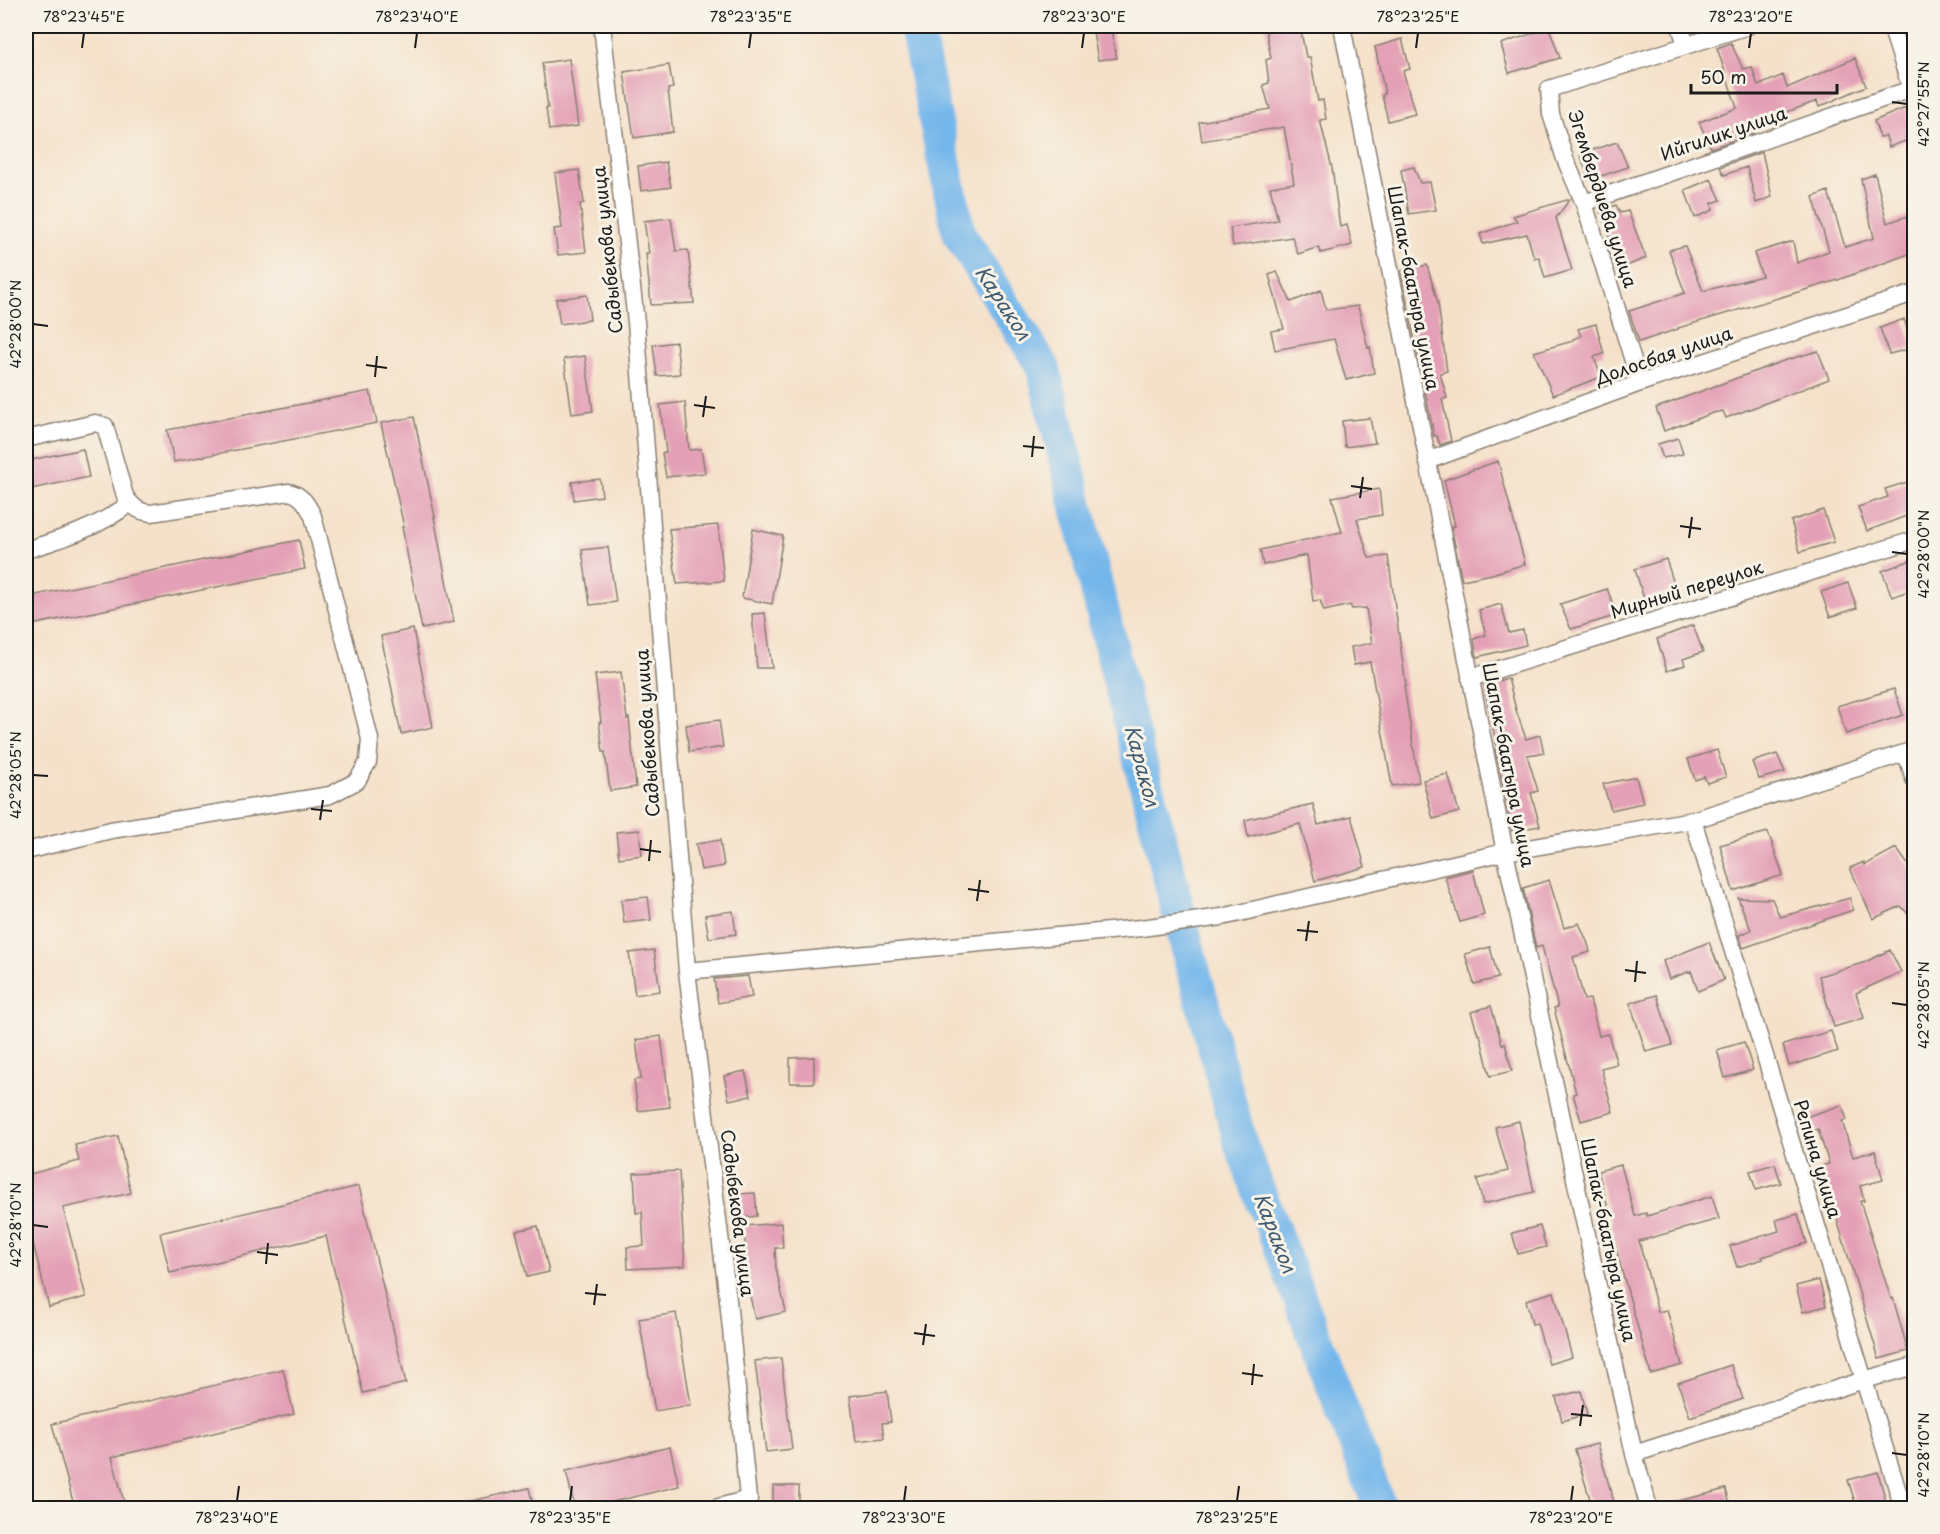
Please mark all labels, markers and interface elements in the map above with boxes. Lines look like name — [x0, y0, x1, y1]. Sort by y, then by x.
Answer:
text: 78°23'45"E — [43, 4, 125, 27]
text: 78°23'40"E — [375, 4, 459, 27]
text: 78°23'35"E — [710, 4, 792, 27]
text: 78°23'30"E — [1042, 4, 1126, 27]
text: 78°23'25"E — [1376, 4, 1460, 27]
text: 78°23'20"E — [1709, 4, 1793, 27]
scale bar — [1691, 57, 1836, 95]
text: 42°27'55"N — [1911, 61, 1934, 147]
text: 50 m — [1700, 63, 1747, 90]
street label: Ийгилик улица — [1657, 98, 1791, 167]
street label: Эгембердиева улица — [1562, 106, 1645, 292]
street label: Садыбекова улица — [584, 165, 629, 335]
street label: Шапак-баатыра улица — [1381, 183, 1448, 393]
water label: Каракол — [968, 259, 1039, 346]
text: 42°28'00"N — [3, 279, 26, 369]
street label: Долосбая улица — [1590, 318, 1736, 391]
text: 42°28'00"N — [1911, 509, 1934, 599]
street label: Мирный переулок — [1607, 552, 1767, 625]
street label: Садыбекова улица — [627, 648, 666, 818]
street label: Шапак-баатыра улица — [1476, 660, 1543, 870]
water label: Каракол — [1118, 721, 1168, 810]
text: 42°28'05"N — [3, 731, 26, 819]
text: 42°28'05"N — [1911, 961, 1934, 1049]
street label: Репина улица — [1788, 1096, 1850, 1222]
street label: Садыбекова улица — [715, 1128, 762, 1299]
street label: Шапак-баатыра улица — [1575, 1135, 1644, 1345]
text: 42°28'10"N — [3, 1182, 26, 1268]
water label: Каракол — [1247, 1188, 1305, 1277]
text: 42°28'10"N — [1911, 1412, 1934, 1498]
text: 78°23'40"E — [195, 1505, 279, 1528]
text: 78°23'35"E — [529, 1505, 611, 1528]
text: 78°23'30"E — [862, 1505, 946, 1528]
text: 78°23'25"E — [1195, 1505, 1279, 1528]
text: 78°23'20"E — [1529, 1505, 1613, 1528]

